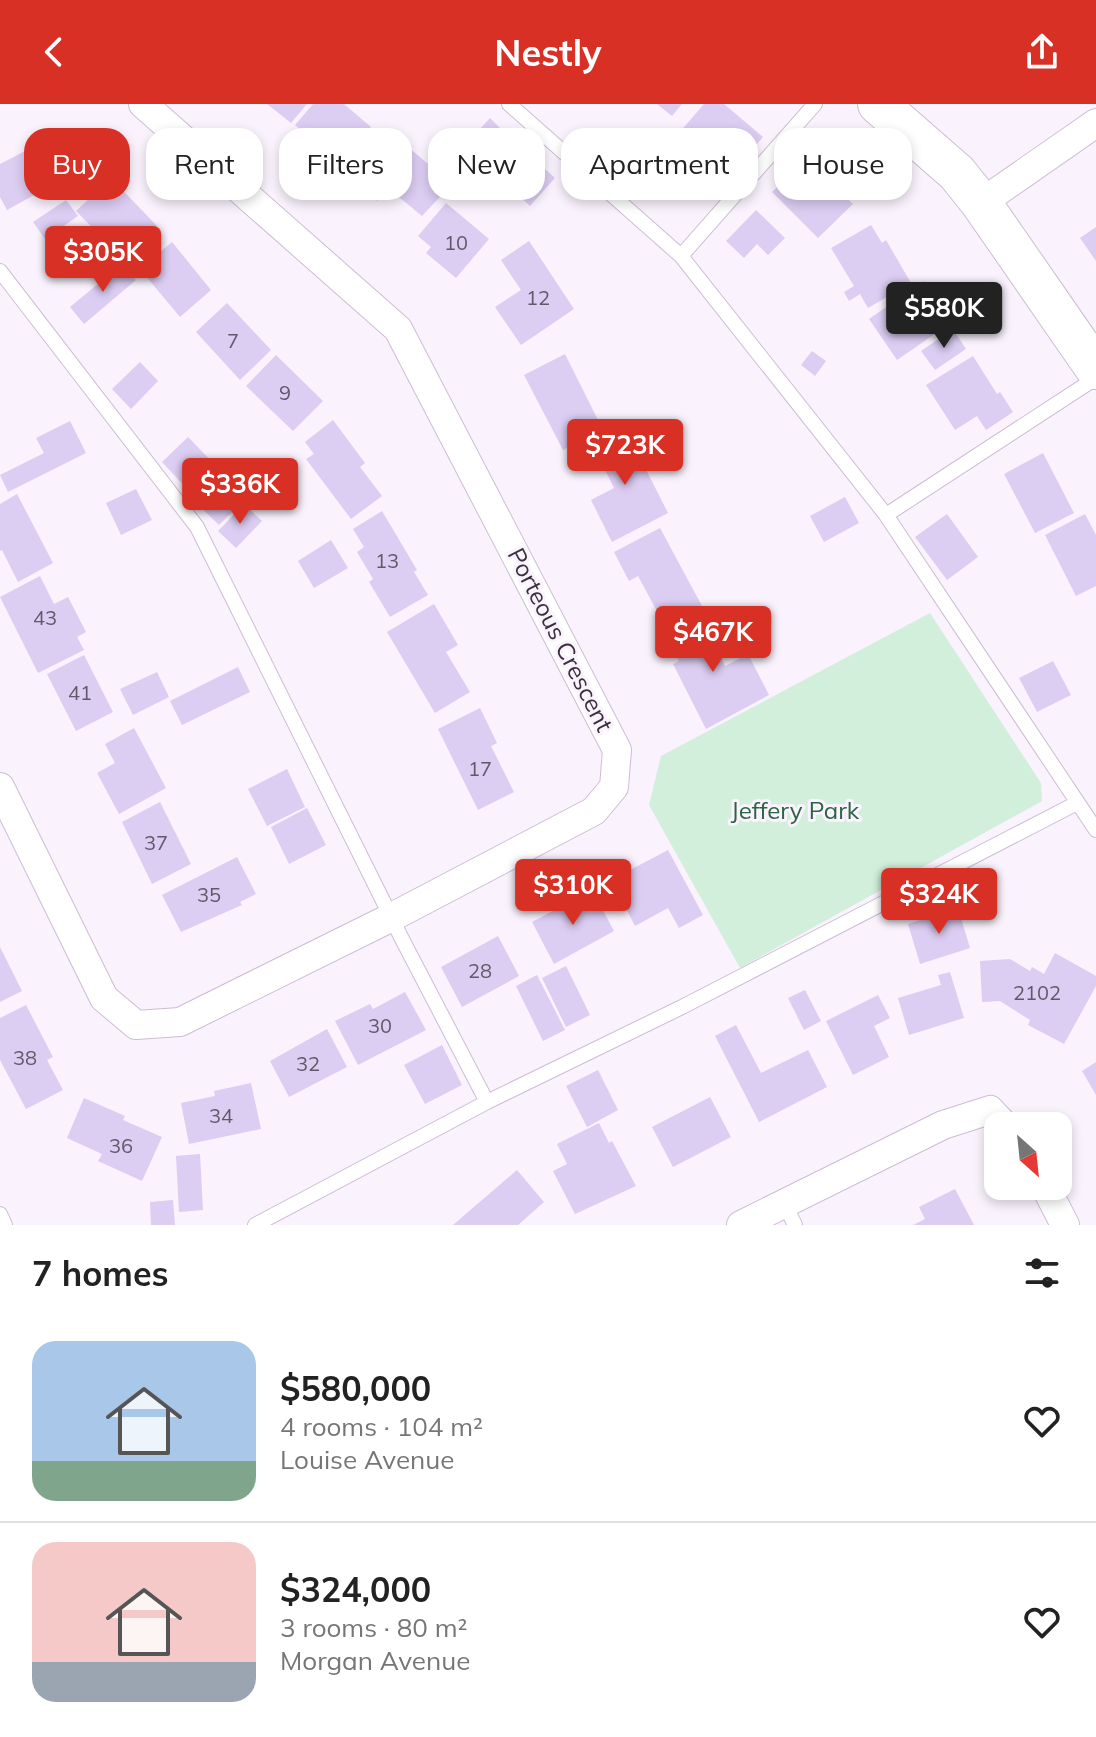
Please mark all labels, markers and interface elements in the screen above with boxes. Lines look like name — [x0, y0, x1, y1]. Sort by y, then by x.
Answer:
icon: back — [32, 30, 76, 74]
text: Nestly — [494, 30, 602, 75]
icon: share — [1020, 30, 1064, 74]
chip: Buy — [24, 128, 130, 200]
chip: Rent — [146, 128, 263, 200]
chip: Filters — [279, 128, 412, 200]
chip: New — [428, 128, 545, 200]
chip: Apartment — [561, 128, 758, 200]
chip: House — [774, 128, 912, 200]
pin: $305K — [47, 226, 159, 294]
house number: 10 — [444, 230, 468, 255]
text: $305K — [63, 235, 143, 268]
pin: $580K — [888, 282, 1000, 350]
house number: 12 — [526, 285, 550, 310]
text: $580K — [904, 291, 984, 324]
house number: 7 — [227, 328, 239, 353]
house number: 9 — [279, 380, 291, 405]
pin: $723K — [569, 419, 681, 487]
text: $723K — [585, 428, 665, 461]
pin: $336K — [184, 458, 296, 526]
text: $336K — [200, 467, 280, 500]
street label: Porteous Crescent — [502, 543, 620, 736]
house number: 13 — [375, 548, 399, 573]
house number: 43 — [33, 605, 57, 630]
pin: $467K — [657, 606, 769, 674]
text: $467K — [673, 615, 753, 648]
house number: 41 — [68, 680, 92, 705]
house number: 17 — [468, 756, 492, 781]
park label: Jeffery Park — [731, 795, 860, 825]
house number: 37 — [144, 830, 168, 855]
pin: $310K — [517, 859, 629, 927]
text: $310K — [533, 868, 613, 901]
pin: $324K — [883, 868, 995, 936]
text: $324K — [899, 877, 979, 910]
house number: 35 — [197, 882, 221, 907]
house number: 28 — [468, 958, 492, 983]
house number: 2102 — [1013, 980, 1061, 1005]
house number: 30 — [368, 1013, 392, 1038]
house number: 38 — [13, 1045, 37, 1070]
house number: 32 — [296, 1051, 320, 1076]
house number: 34 — [209, 1103, 233, 1128]
north arrow — [984, 1112, 1072, 1200]
map controls — [984, 1112, 1072, 1200]
house number: 36 — [109, 1133, 133, 1158]
icon: filters — [1020, 1251, 1064, 1295]
text: 7 homes — [32, 1252, 169, 1295]
text: $580,000 — [280, 1367, 431, 1410]
icon: home — [96, 1373, 192, 1469]
icon: heart — [1020, 1399, 1064, 1443]
text: 4 rooms · 104 m² — [280, 1410, 483, 1443]
text: Louise Avenue — [280, 1443, 454, 1476]
text: $324,000 — [280, 1568, 431, 1611]
icon: home — [96, 1574, 192, 1670]
icon: heart — [1020, 1600, 1064, 1644]
text: 3 rooms · 80 m² — [280, 1611, 467, 1644]
text: Morgan Avenue — [280, 1644, 470, 1677]

